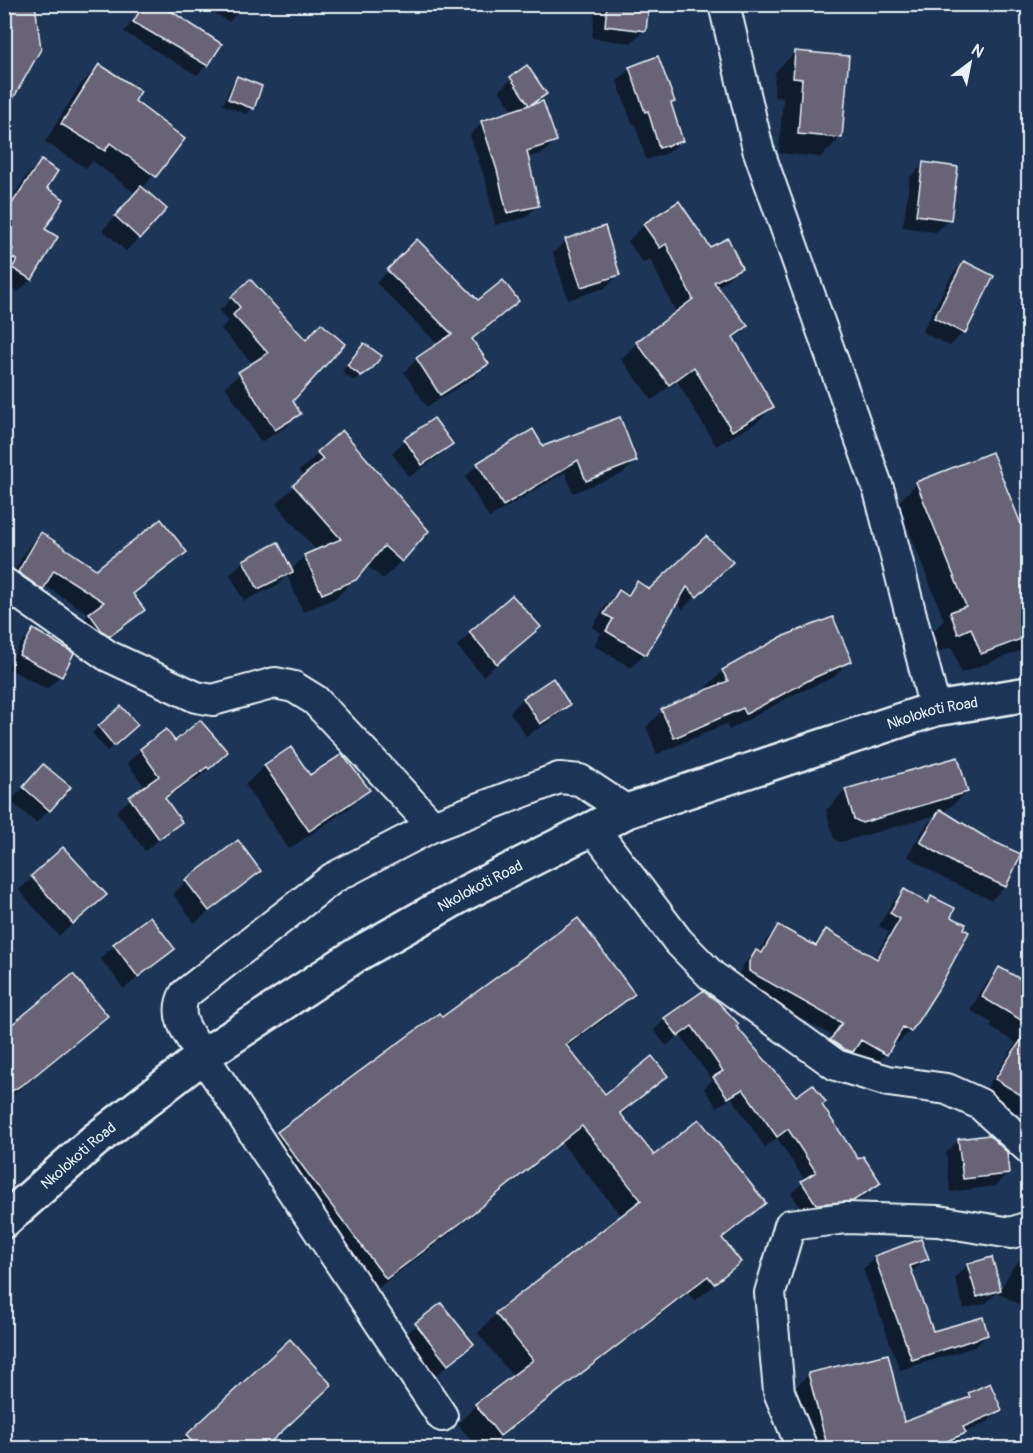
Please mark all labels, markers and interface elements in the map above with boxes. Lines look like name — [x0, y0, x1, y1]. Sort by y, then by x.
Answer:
north arrow — [940, 33, 1000, 93]
text: N — [968, 40, 987, 63]
street label: Nkolokoti Road — [885, 693, 979, 734]
street label: Nkolokoti Road — [434, 856, 526, 917]
street label: Nkolokoti Road — [37, 1118, 120, 1194]

